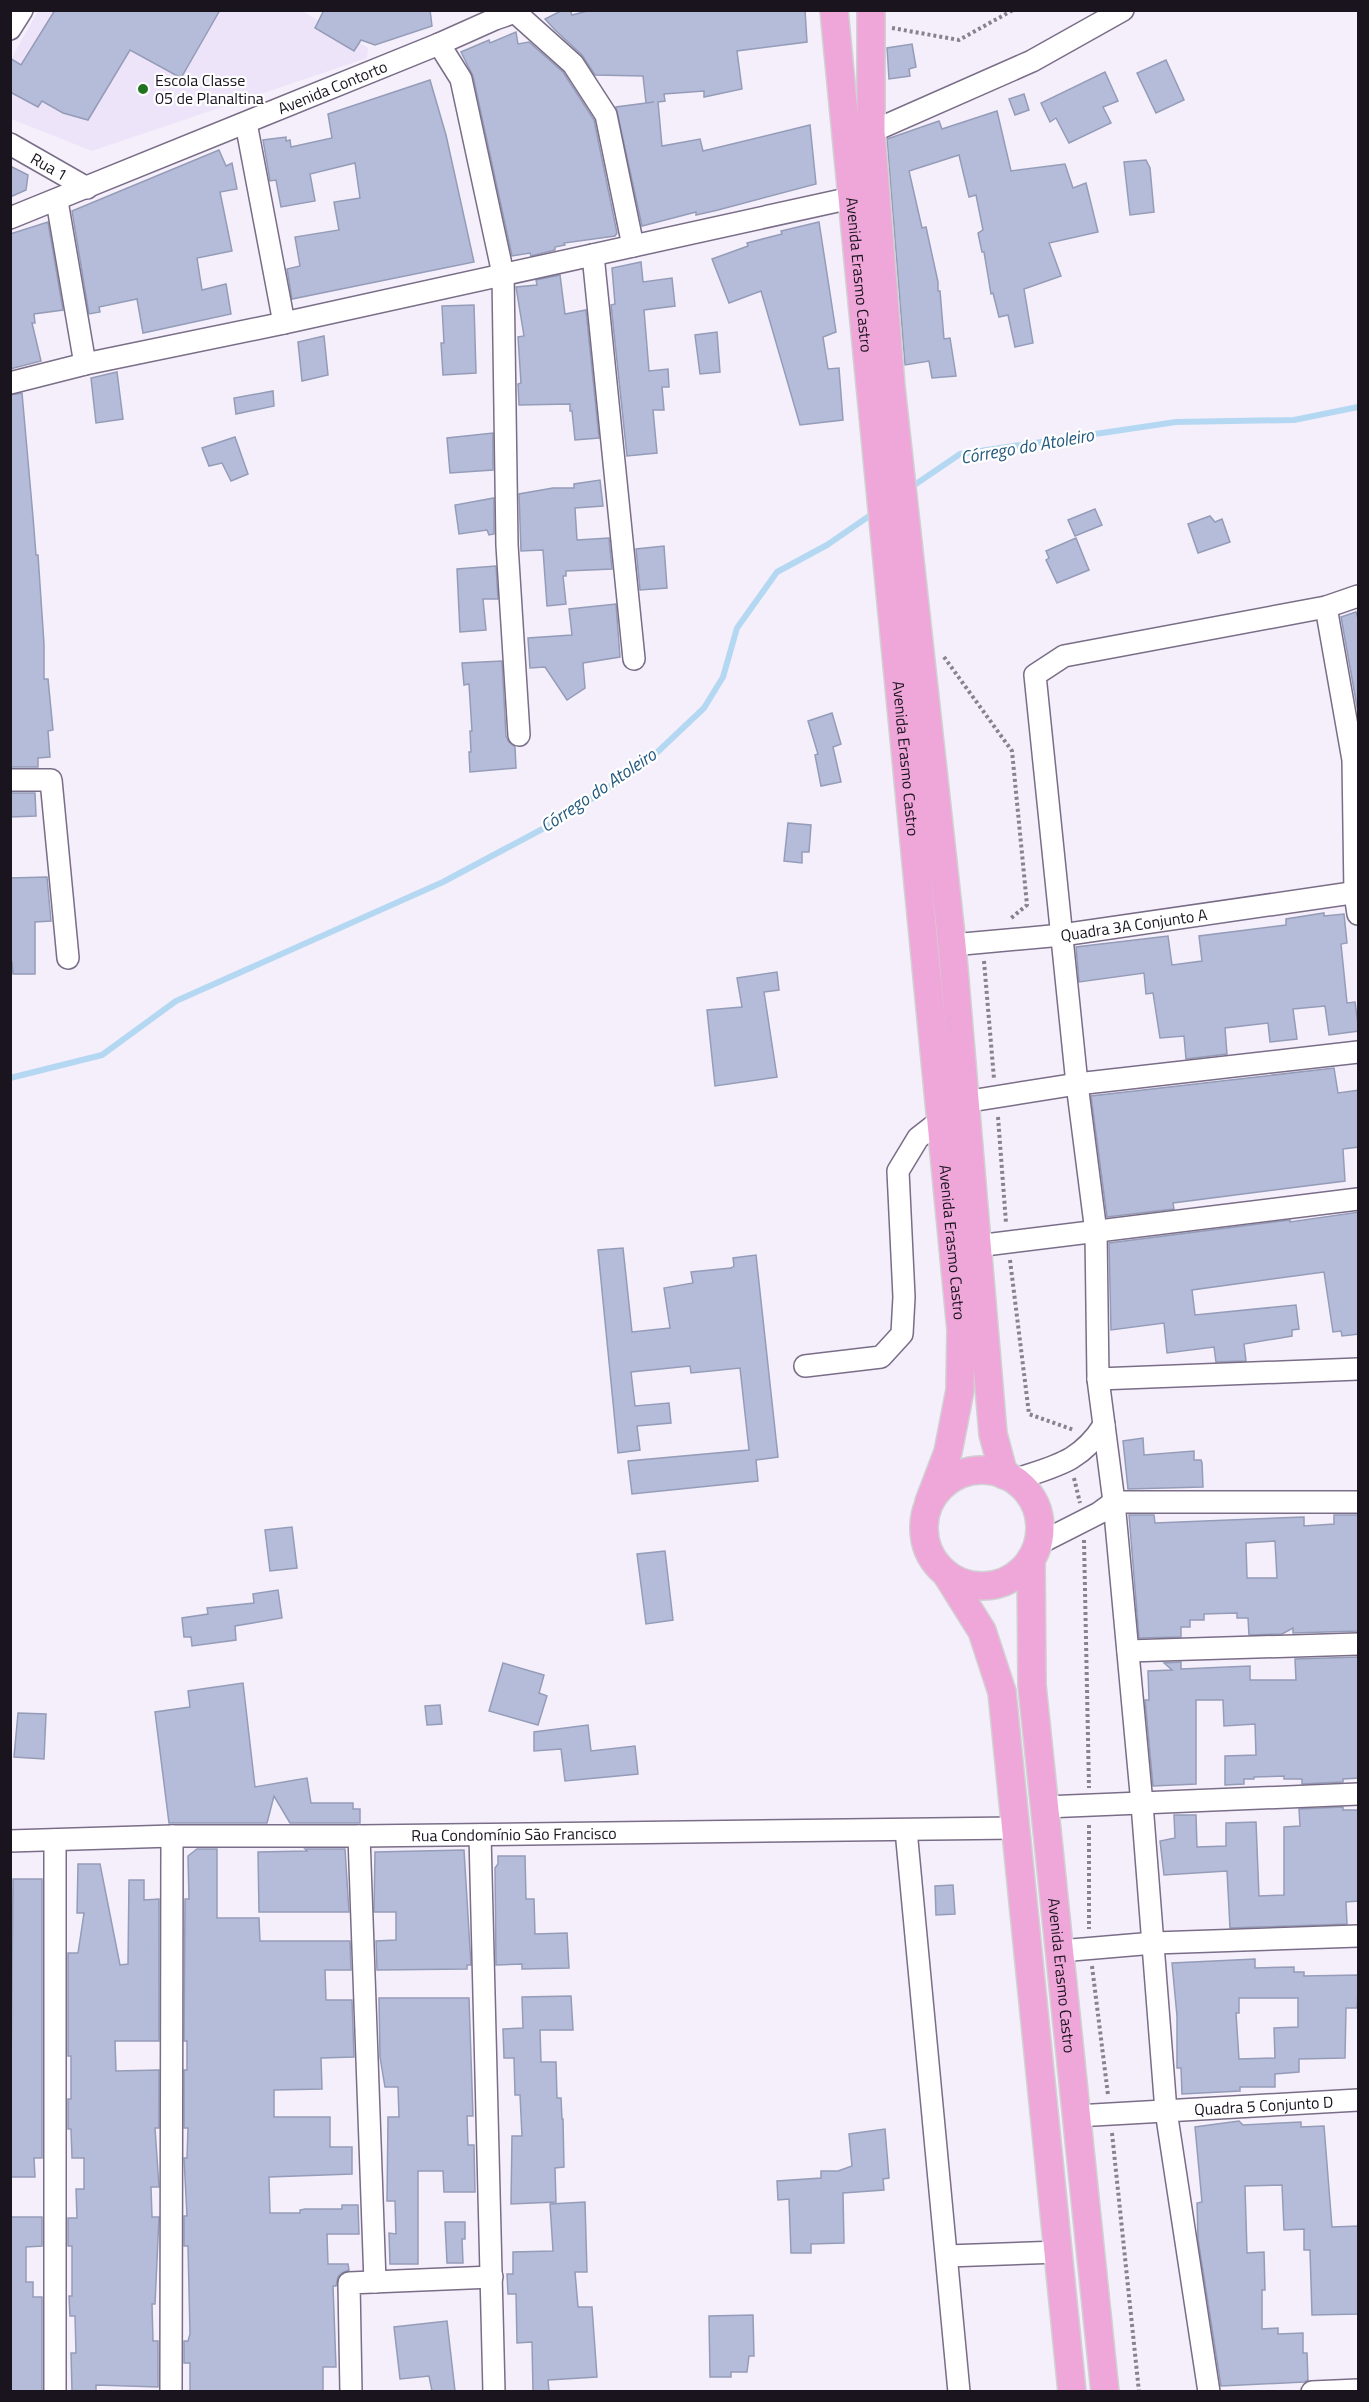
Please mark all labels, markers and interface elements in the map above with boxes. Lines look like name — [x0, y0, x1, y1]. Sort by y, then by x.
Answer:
street label: Avenida Contorto — [274, 54, 391, 120]
place label: Escola Classe 05 de Planaltina — [155, 68, 264, 110]
marker: Escola Classe 05 de Planaltina — [136, 82, 150, 96]
street label: Rua 1 — [26, 146, 72, 186]
street label: Avenida Erasmo Castro — [840, 196, 879, 354]
water label: Córrego do Atoleiro — [958, 421, 1097, 471]
street label: Avenida Erasmo Castro — [887, 680, 925, 837]
water label: Córrego do Atoleiro — [535, 740, 662, 839]
street label: Quadra 3A Conjunto A — [1059, 902, 1209, 947]
street label: Avenida Erasmo Castro — [933, 1164, 972, 1321]
street label: Rua Condomínio São Francisco — [411, 1821, 617, 1847]
street label: Avenida Erasmo Castro — [1042, 1897, 1082, 2054]
street label: Quadra 5 Conjunto D — [1193, 2089, 1334, 2121]

